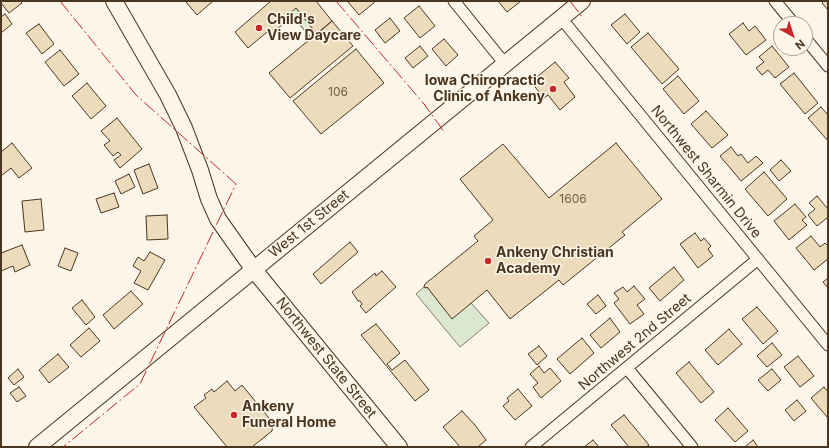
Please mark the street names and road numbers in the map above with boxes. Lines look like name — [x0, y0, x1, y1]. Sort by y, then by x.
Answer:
street label: Northwest Sharmin Drive — [647, 102, 765, 242]
street label: West 1st Street — [266, 187, 352, 261]
street label: Northwest 2nd Street — [575, 290, 695, 394]
street label: Northwest State Street — [272, 294, 380, 422]

